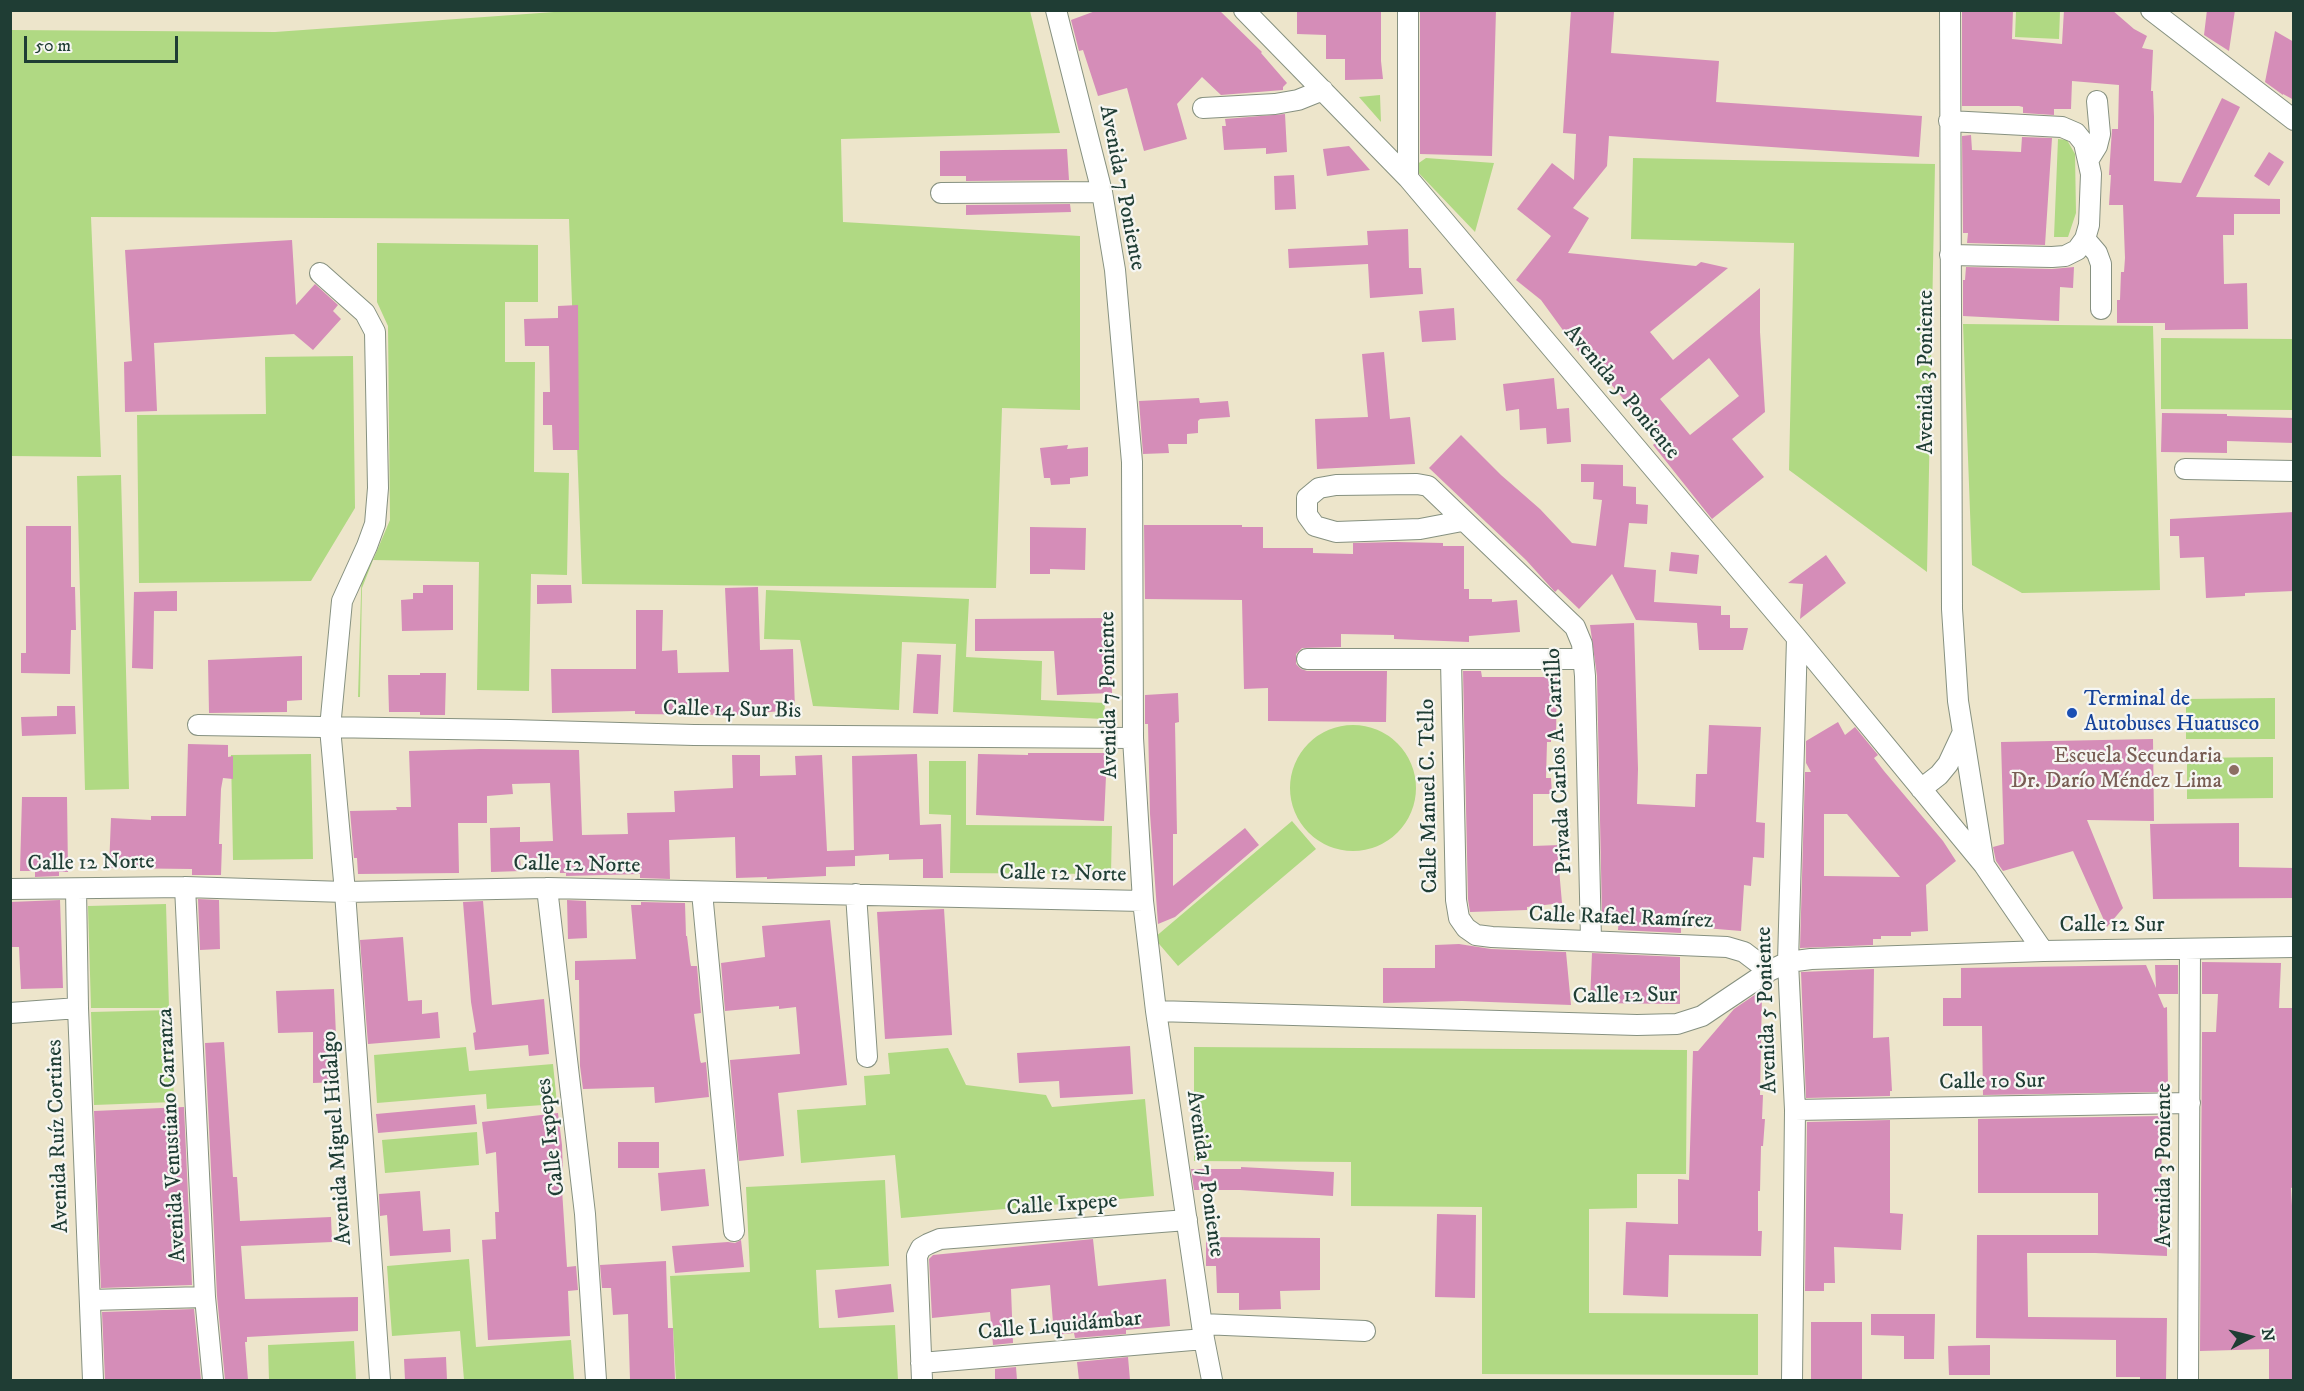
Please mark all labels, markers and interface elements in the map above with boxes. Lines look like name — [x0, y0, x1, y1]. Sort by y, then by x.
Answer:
scale bar — [27, 24, 182, 62]
text: 50 m — [35, 35, 71, 57]
street label: Avenida 7 Poniente — [1092, 103, 1150, 273]
street label: Avenida 3 Poniente — [1914, 290, 1940, 454]
street label: Avenida 5 Poniente — [1557, 321, 1685, 465]
street label: Avenida 7 Poniente — [1095, 611, 1125, 779]
street label: Privada Carlos A. Carrillo — [1541, 647, 1579, 875]
place label: Terminal de Autobuses Huatusco — [2084, 687, 2259, 738]
street label: Calle 14 Sur Bis — [663, 697, 801, 725]
street label: Calle Manuel C. Tello — [1415, 698, 1445, 894]
marker: Terminal de Autobuses Huatusco — [2065, 706, 2079, 720]
place label: Escuela Secundaria Dr. Darío Méndez Lima — [2011, 744, 2222, 796]
marker: Escuela Secundaria Dr. Darío Méndez Lima — [2227, 763, 2241, 777]
street label: Calle 12 Norte — [27, 850, 155, 878]
street label: Calle 12 Norte — [513, 852, 641, 880]
street label: Calle 12 Norte — [999, 861, 1127, 889]
street label: Calle Rafael Ramírez — [1528, 903, 1714, 935]
street label: Calle 12 Sur — [2060, 913, 2164, 939]
street label: Avenida 5 Poniente — [1752, 926, 1784, 1094]
street label: Calle 12 Sur — [1572, 983, 1678, 1011]
street label: Avenida Venustiano Carranza — [153, 1007, 193, 1263]
street label: Avenida Miguel Hidalgo — [317, 1030, 359, 1246]
street label: Avenida Ruíz Cortines — [42, 1039, 76, 1233]
street label: Calle 10 Sur — [1939, 1069, 2045, 1097]
street label: Calle Ixpepes — [532, 1077, 572, 1197]
street label: Avenida 3 Poniente — [2152, 1083, 2178, 1247]
street label: Avenida 7 Poniente — [1179, 1089, 1229, 1259]
street label: Calle Ixpepe — [1006, 1189, 1118, 1223]
street label: Calle Liquidámbar — [977, 1307, 1143, 1347]
north arrow — [2220, 1307, 2280, 1367]
text: N — [2257, 1327, 2279, 1343]

